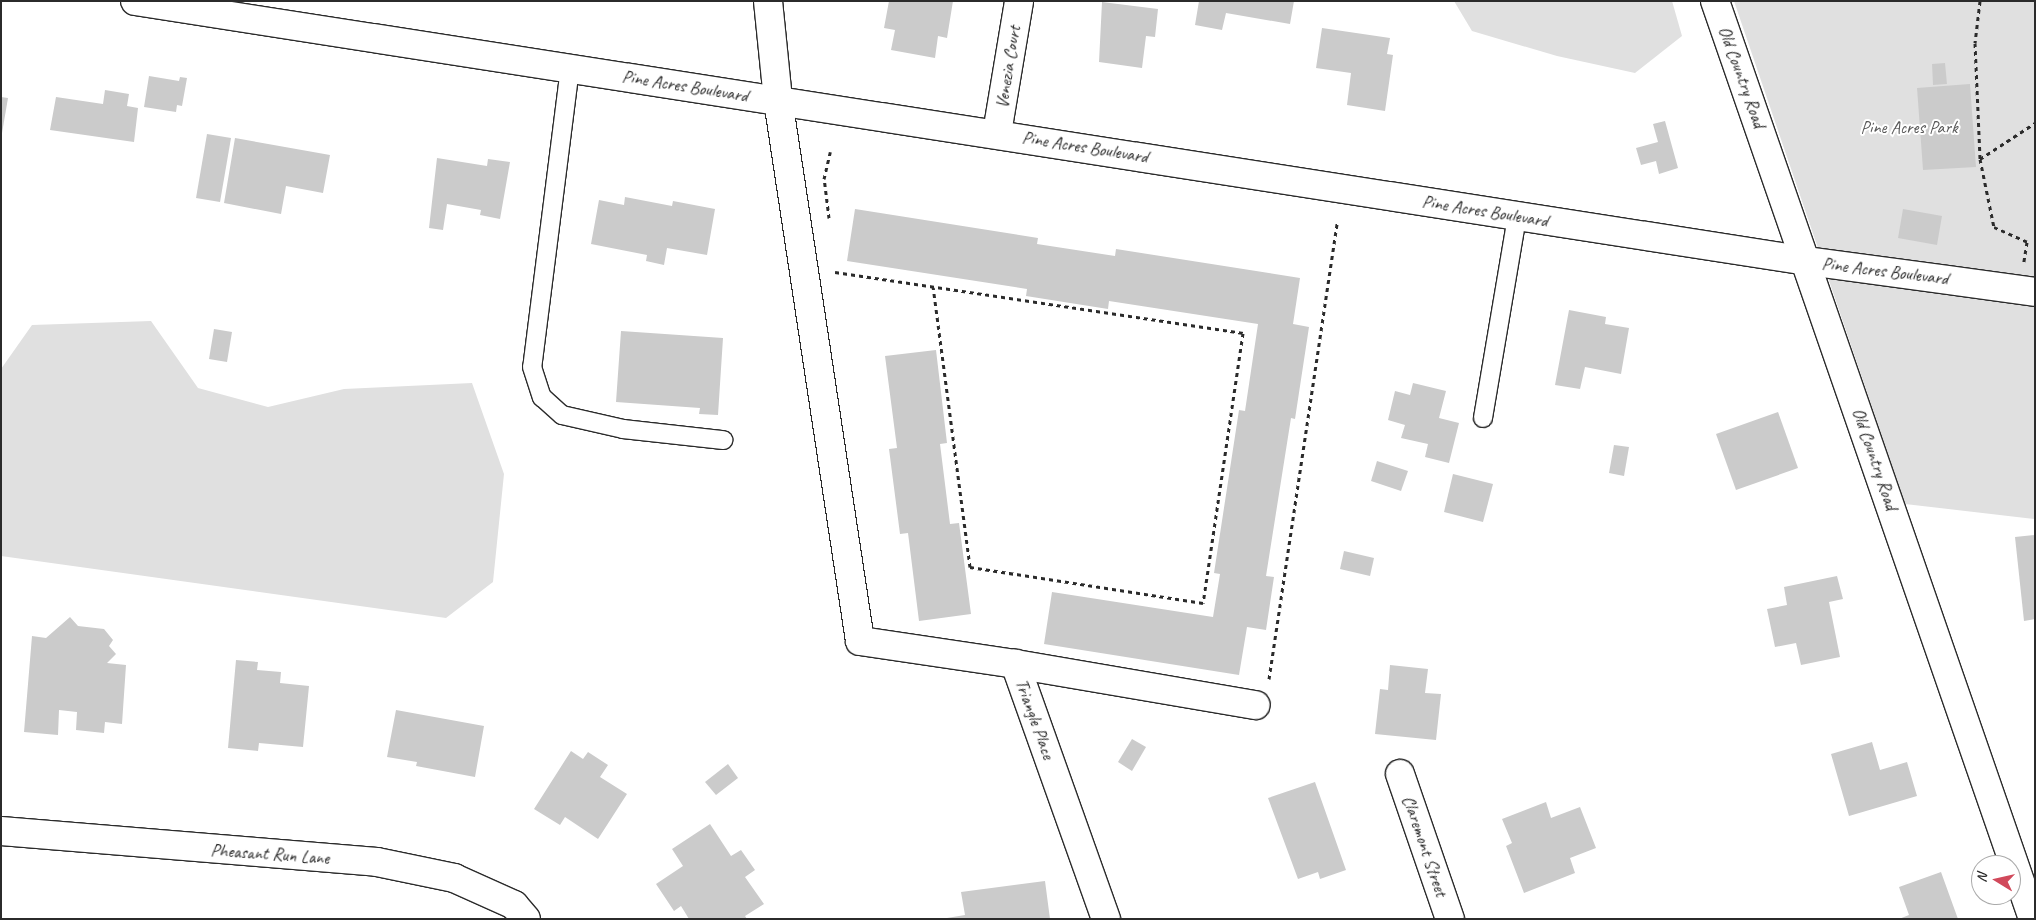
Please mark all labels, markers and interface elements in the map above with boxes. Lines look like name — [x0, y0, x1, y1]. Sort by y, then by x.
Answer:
street label: Old Country Road — [1714, 23, 1770, 131]
street label: Venezia Court — [991, 24, 1025, 110]
street label: Pine Acres Boulevard — [621, 65, 749, 107]
park label: Pine Acres Park — [1860, 116, 1958, 138]
street label: Pine Acres Boulevard — [1021, 126, 1149, 168]
street label: Pine Acres Boulevard — [1421, 190, 1549, 232]
street label: Pine Acres Boulevard — [1821, 253, 1949, 289]
street label: Old Country Road — [1847, 405, 1903, 513]
street label: Triangle Place — [1011, 676, 1059, 762]
street label: Claremont Street — [1398, 792, 1452, 900]
street label: Pheasant Run Lane — [210, 839, 330, 869]
north arrow — [1971, 855, 2021, 905]
text: N — [1973, 872, 1991, 883]

